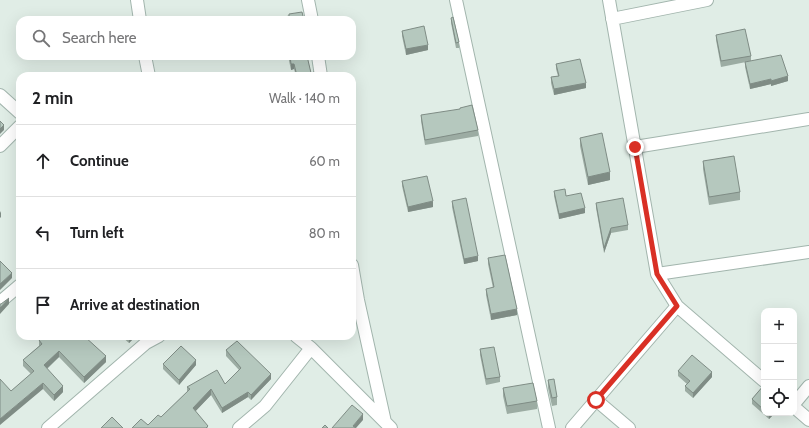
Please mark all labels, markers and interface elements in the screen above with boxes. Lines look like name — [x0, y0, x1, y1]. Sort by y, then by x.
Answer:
search box — [16, 16, 356, 60]
icon: search — [30, 27, 52, 49]
text: Search here — [62, 29, 137, 47]
text: 2 min — [32, 88, 73, 108]
text: Walk · 140 m — [269, 90, 340, 106]
route end — [626, 138, 644, 156]
icon: ahead — [32, 150, 54, 172]
text: Continue — [70, 152, 129, 170]
text: 60 m — [309, 153, 340, 169]
icon: left — [32, 222, 54, 244]
text: Turn left — [70, 224, 124, 242]
text: 80 m — [309, 225, 340, 241]
icon: arrive — [32, 294, 54, 316]
text: Arrive at destination — [70, 296, 200, 314]
map controls — [761, 308, 797, 416]
button: + — [761, 308, 797, 344]
button: − — [761, 344, 797, 380]
button: locate — [761, 380, 797, 416]
route start — [587, 391, 605, 409]

